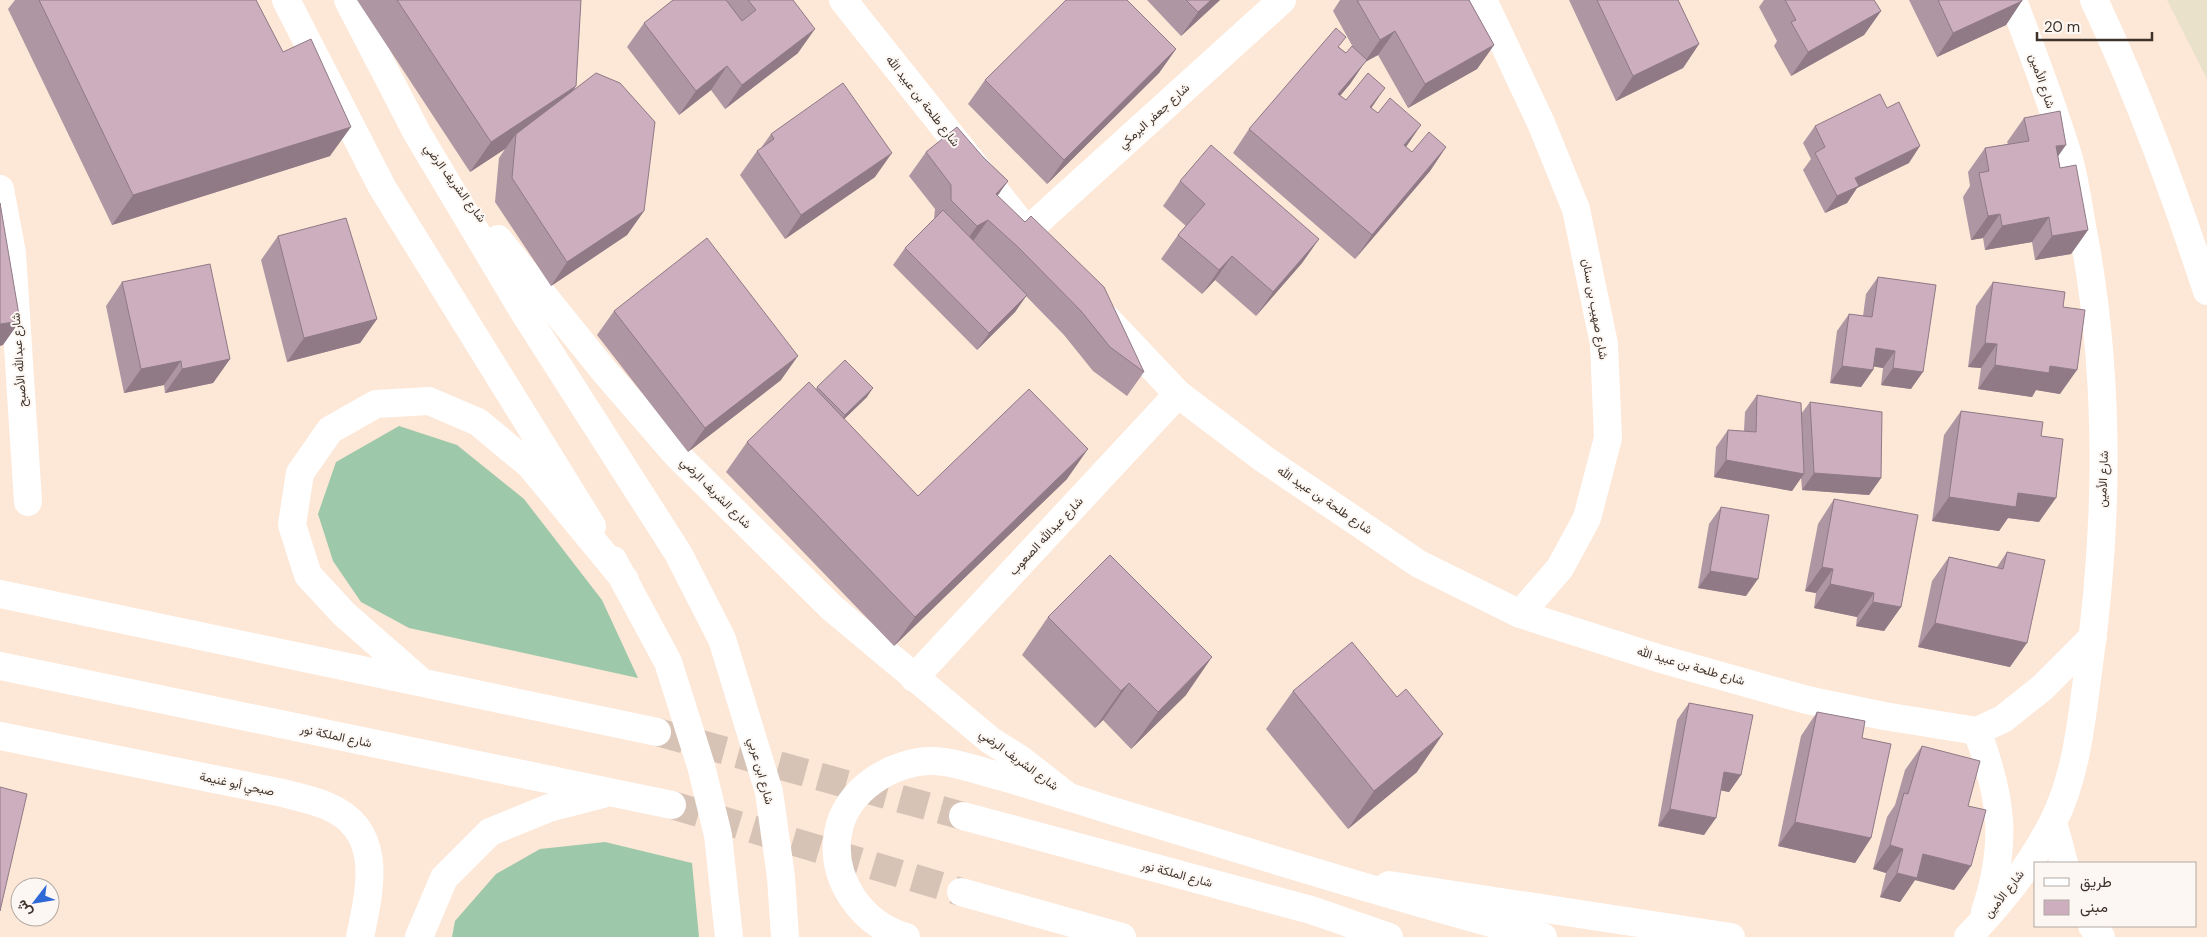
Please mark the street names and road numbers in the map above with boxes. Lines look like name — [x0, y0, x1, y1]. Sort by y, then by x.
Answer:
street label: شارع طلحة بن عبيد الله — [882, 52, 964, 150]
street label: شارع الأمين — [2024, 52, 2059, 111]
street label: شارع جعفر البرمكي — [1115, 80, 1194, 154]
street label: شارع الشريف الرضي — [419, 141, 490, 227]
street label: شارع صهيب بن سنان — [1577, 257, 1612, 361]
street label: شارع عبدالله الأصبح — [8, 312, 31, 408]
street label: شارع الأمين — [2094, 450, 2113, 508]
street label: شارع الشريف الرضي — [676, 454, 755, 533]
street label: شارع طلحة بن عبيد الله — [1274, 462, 1376, 539]
street label: شارع عبدالله الصعوب — [1005, 493, 1087, 579]
street label: شارع طلحة بن عبيد الله — [1635, 643, 1747, 690]
street label: شارع الملكة نور — [298, 720, 373, 752]
street label: شارع الشريف الرضي — [975, 726, 1062, 796]
street label: شارع ابن عربي — [742, 736, 778, 807]
street label: صبحي أبو غنيمة — [198, 768, 276, 802]
street label: شارع الملكة نور — [1139, 857, 1214, 892]
street label: شارع الأمين — [1980, 867, 2029, 922]

